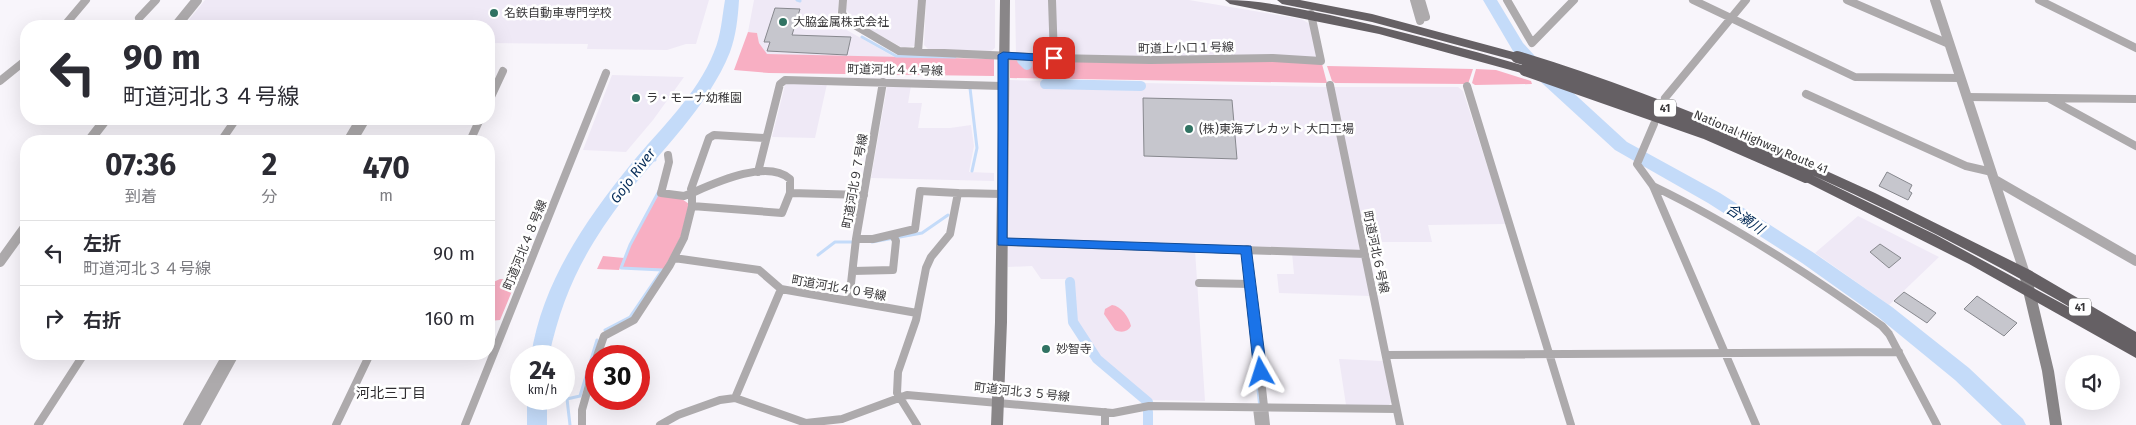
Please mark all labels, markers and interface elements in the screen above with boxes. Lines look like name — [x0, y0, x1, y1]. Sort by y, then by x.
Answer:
place label: 名鉄自動車専門学校 — [504, 6, 612, 20]
marker: 名鉄自動車専門学校 — [488, 7, 500, 19]
place label: 大脇金属株式会社 — [793, 15, 889, 29]
marker: 大脇金属株式会社 — [777, 16, 789, 28]
text: 90 m — [123, 36, 201, 78]
pin — [1033, 37, 1075, 79]
icon: left — [40, 40, 105, 105]
street label: 町道上小口１号線 — [1138, 40, 1234, 56]
icon: arrive — [1040, 44, 1068, 72]
street label: 町道河北４４号線 — [847, 62, 943, 78]
text: 町道河北３４号線 — [123, 83, 299, 110]
place label: ラ・モーナ幼稚園 — [646, 91, 742, 105]
marker: ラ・モーナ幼稚園 — [630, 92, 642, 104]
road number: 41 — [1654, 100, 1676, 116]
street label: National Highway Route 41 — [1692, 107, 1830, 177]
place label: (株)東海プレカット 大口工場 — [1199, 122, 1354, 136]
marker: (株)東海プレカット 大口工場 — [1183, 123, 1195, 135]
street label: 町道河北９７号線 — [840, 133, 870, 229]
water label: Gojo River — [607, 145, 659, 207]
text: 07:36 — [105, 147, 176, 183]
text: 2 — [262, 147, 277, 183]
text: 470 — [363, 150, 410, 186]
text: m — [379, 186, 393, 205]
text: 到着 — [125, 187, 157, 206]
text: 分 — [261, 187, 277, 206]
street label: 町道河北４８号線 — [501, 198, 549, 292]
water label: 合瀬川 — [1723, 200, 1769, 239]
street label: 町道河北６号線 — [1360, 209, 1392, 295]
text: 左折 — [83, 232, 121, 255]
icon: left — [40, 239, 68, 267]
text: 90 m — [433, 242, 475, 265]
text: 町道河北３４号線 — [83, 259, 211, 278]
street label: 町道河北４０号線 — [791, 273, 887, 303]
road number: 41 — [2069, 298, 2091, 316]
icon: right — [40, 304, 68, 332]
text: 160 m — [425, 307, 475, 330]
text: 右折 — [83, 309, 121, 332]
place label: 妙智寺 — [1056, 342, 1092, 356]
marker: 妙智寺 — [1040, 343, 1052, 355]
speed limit sign: 30 — [585, 345, 650, 410]
position arrow — [1234, 345, 1286, 397]
map controls — [2065, 355, 2120, 410]
button: sound — [2065, 355, 2120, 410]
text: 24 — [529, 356, 556, 386]
street label: 町道河北３５号線 — [974, 380, 1070, 404]
text: km/h — [528, 383, 557, 397]
district label: 河北三丁目 — [356, 385, 426, 402]

